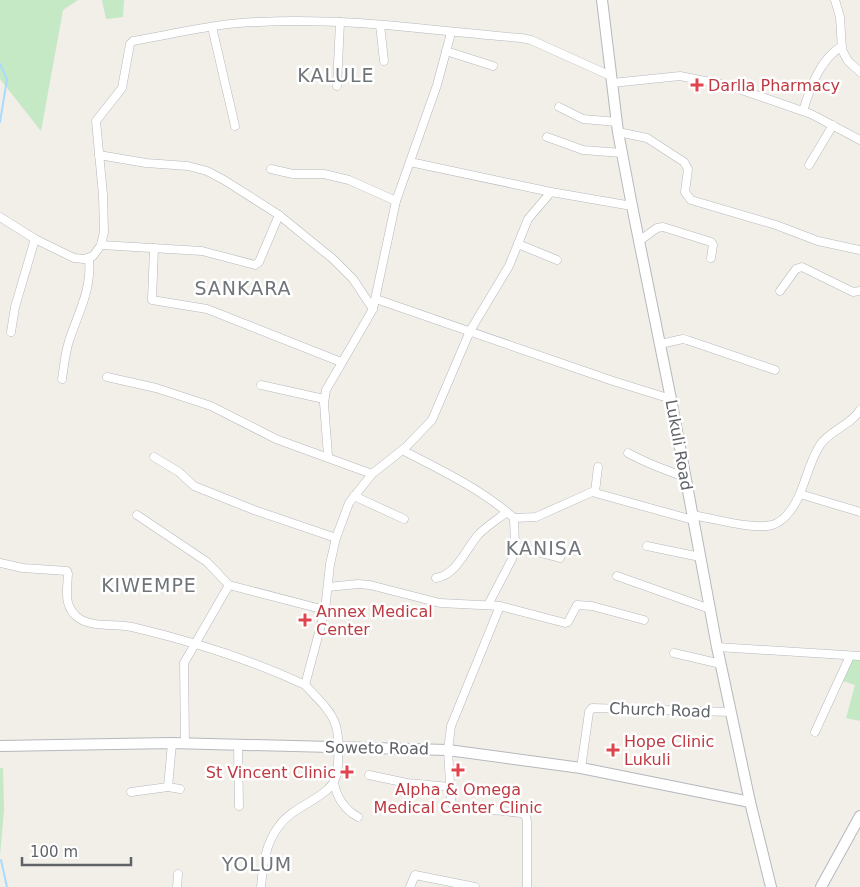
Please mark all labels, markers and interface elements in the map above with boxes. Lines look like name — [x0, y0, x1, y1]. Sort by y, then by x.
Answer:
district label: KALULE — [297, 64, 375, 86]
place label: Darlla Pharmacy — [708, 76, 840, 95]
marker: Darlla Pharmacy — [690, 78, 704, 92]
district label: SANKARA — [194, 277, 292, 299]
street label: Lukuli Road — [662, 398, 696, 492]
district label: KANISA — [506, 537, 582, 559]
district label: KIWEMPE — [101, 574, 197, 596]
place label: Annex Medical Center — [316, 602, 433, 639]
marker: Annex Medical Center — [298, 613, 312, 627]
street label: Church Road — [609, 699, 711, 721]
place label: Hope Clinic Lukuli — [624, 732, 714, 769]
street label: Soweto Road — [325, 738, 429, 758]
marker: Hope Clinic Lukuli — [606, 743, 620, 757]
place label: St Vincent Clinic — [206, 763, 336, 782]
marker: Alpha & Omega Medical Center Clinic — [451, 763, 465, 777]
marker: St Vincent Clinic — [340, 765, 354, 779]
place label: Alpha & Omega Medical Center Clinic — [374, 780, 542, 817]
scale bar — [22, 834, 131, 866]
text: 100 m — [30, 843, 78, 861]
district label: YOLUM — [221, 853, 292, 875]

